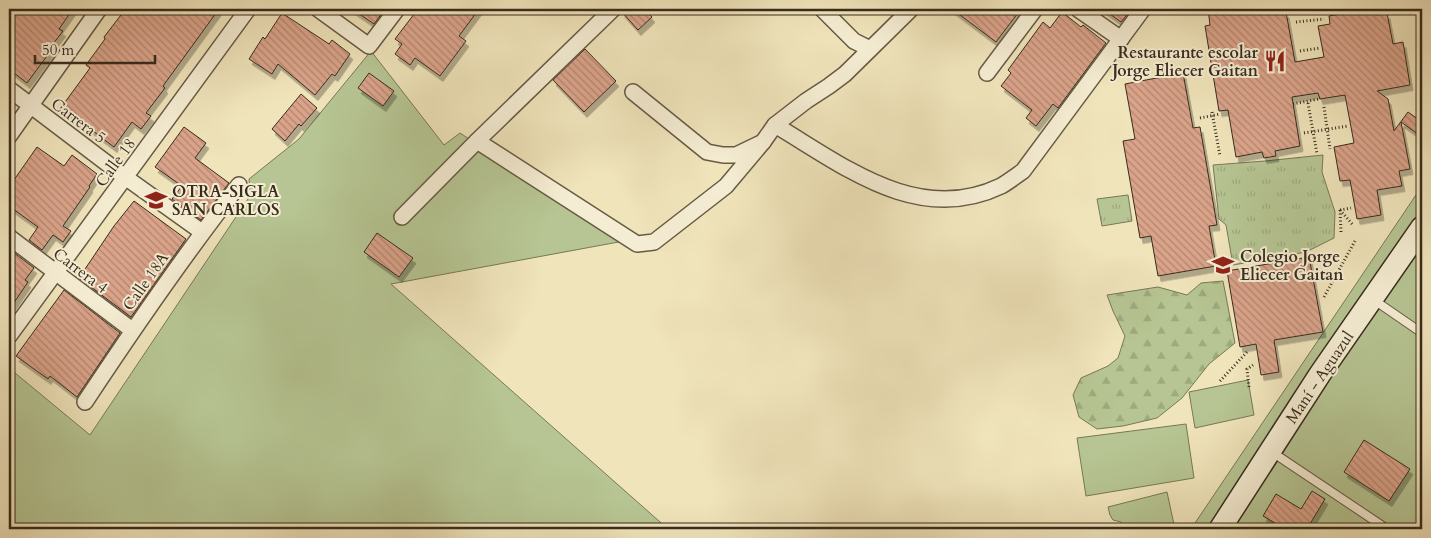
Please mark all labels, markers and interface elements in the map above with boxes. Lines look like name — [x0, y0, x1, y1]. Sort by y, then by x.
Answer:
scale bar — [35, 32, 155, 64]
text: 50 m — [42, 40, 74, 60]
place label: Restaurante escolar Jorge Eliecer Gaitan — [1110, 42, 1259, 82]
restaurant icon: Restaurante escolar Jorge Eliecer Gaitan — [1262, 48, 1288, 74]
street label: Carrera 5 — [46, 93, 110, 149]
street label: Calle 18 — [91, 134, 141, 191]
place label: OTRA-SIGLA SAN CARLOS — [172, 181, 279, 221]
school or university icon: OTRA-SIGLA SAN CARLOS — [143, 187, 169, 213]
street label: Carrera 4 — [48, 243, 112, 299]
place label: Colegio Jorge Eliecer Gaitan — [1240, 246, 1344, 286]
street label: Calle 18A — [118, 247, 174, 315]
school or university icon: Colegio Jorge Eliecer Gaitan — [1210, 252, 1236, 278]
street label: Maní - Aguazul — [1281, 327, 1359, 428]

